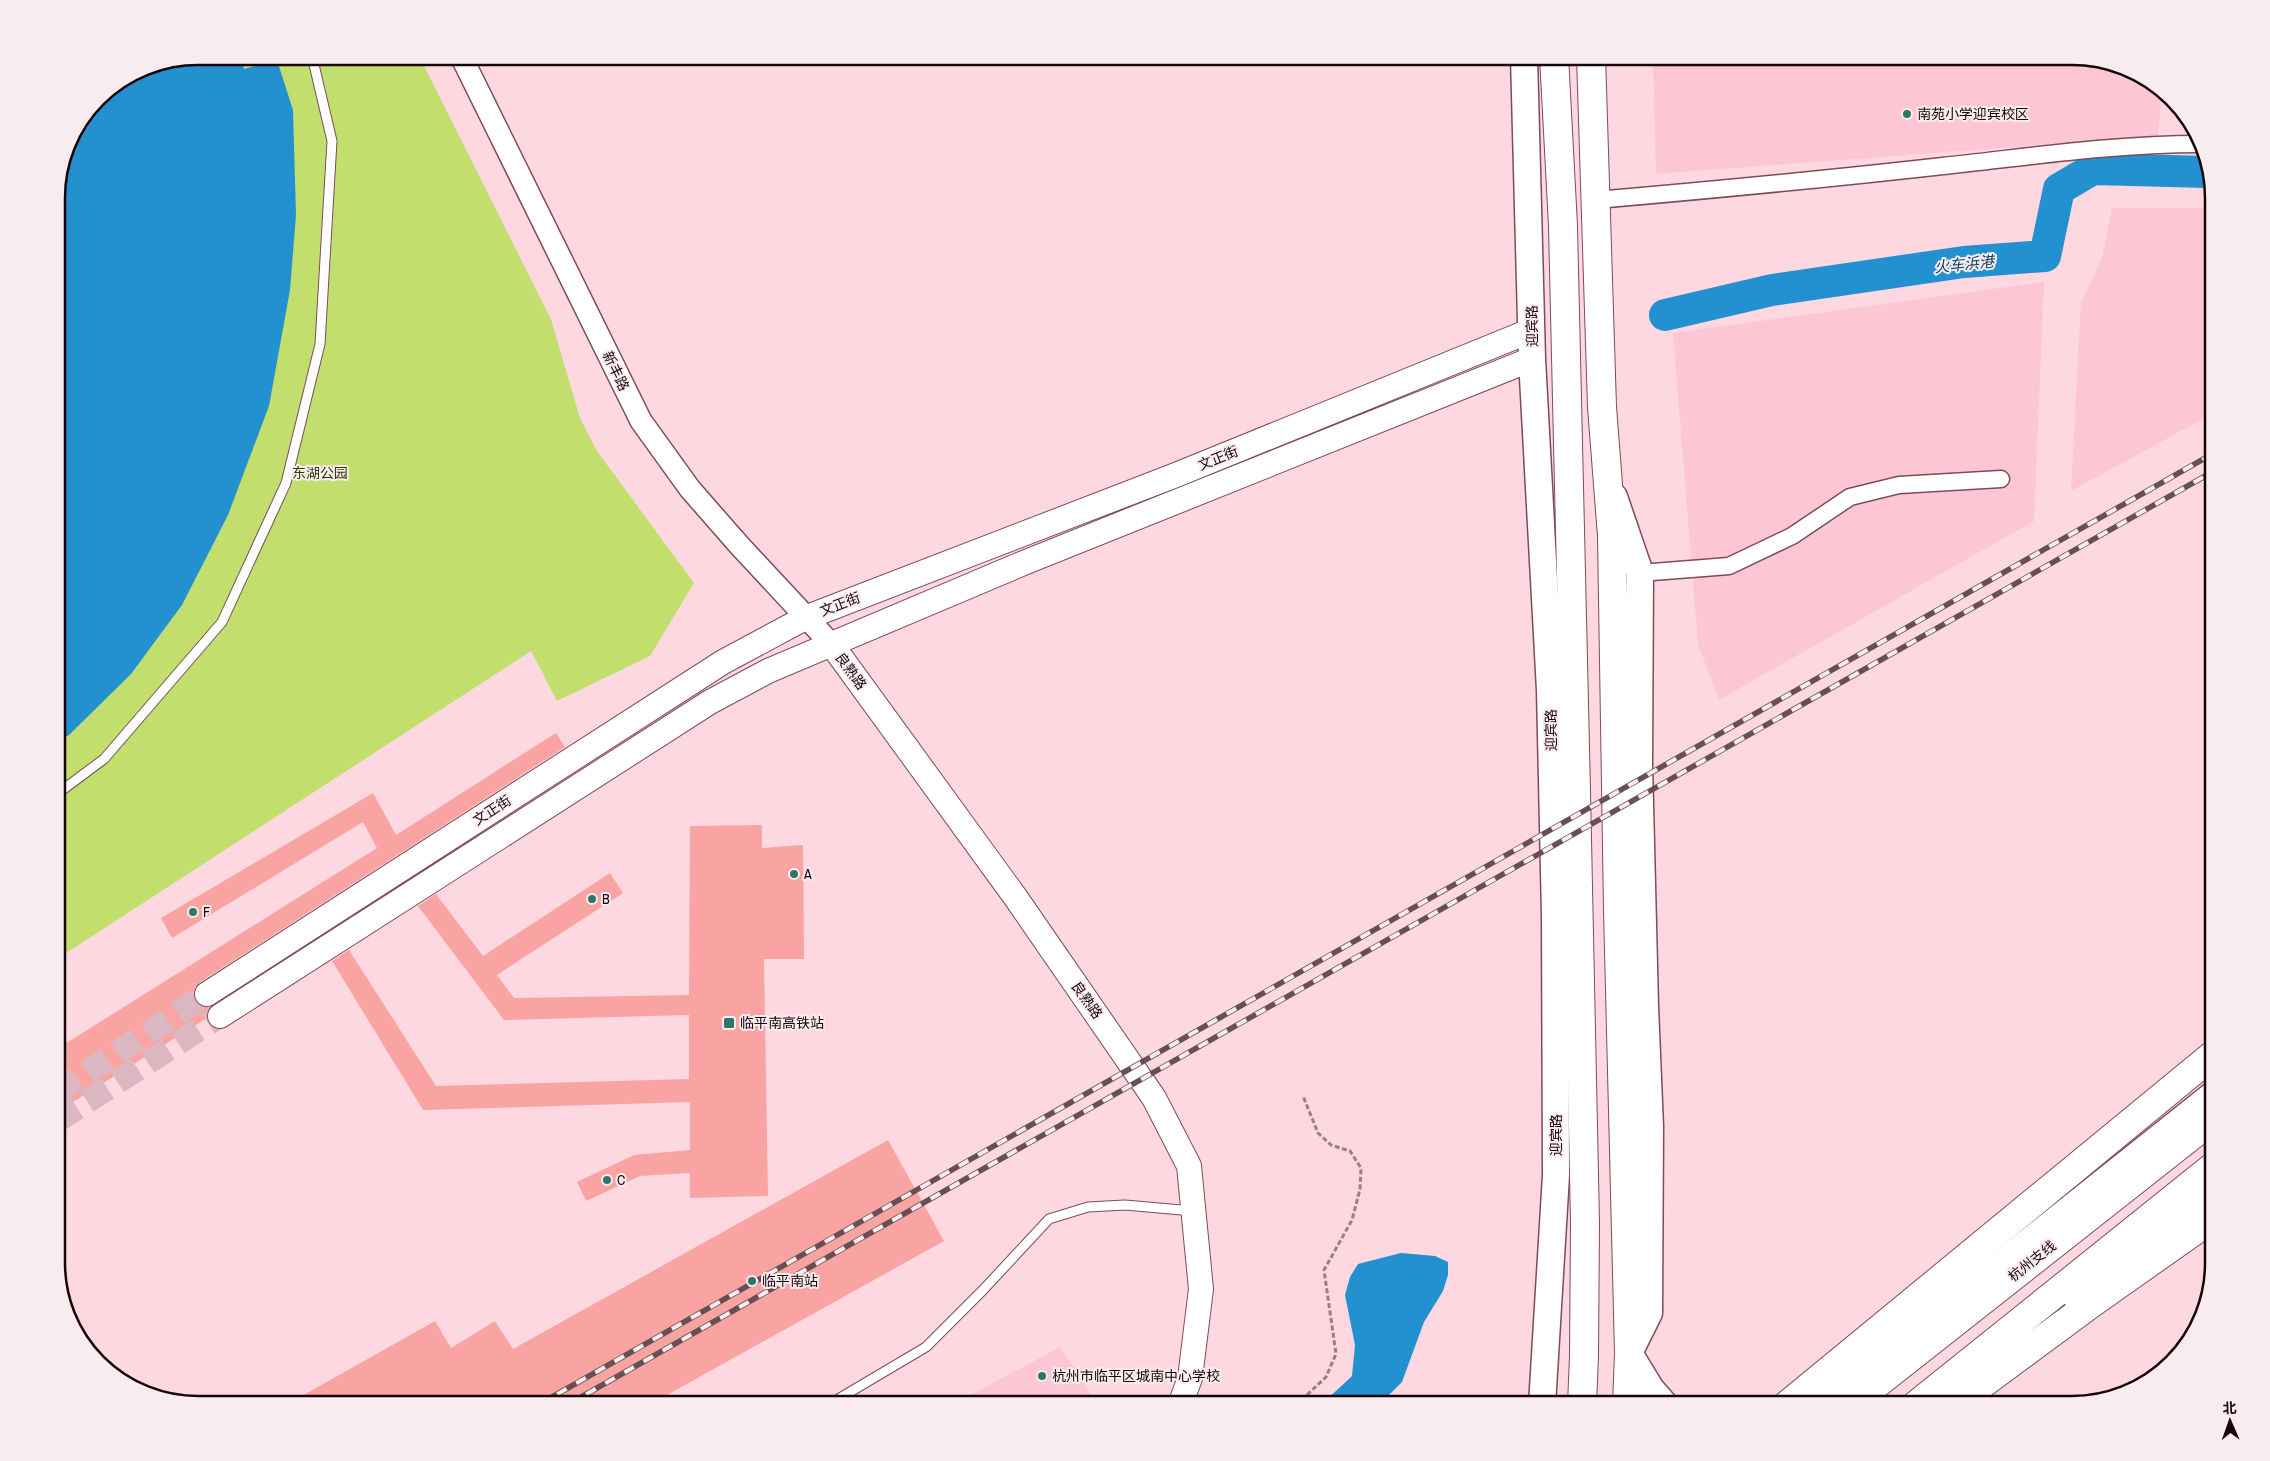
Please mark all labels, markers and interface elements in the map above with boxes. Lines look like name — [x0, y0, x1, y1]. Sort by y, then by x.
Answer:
place label: 南苑小学迎宾校区 — [1917, 105, 2029, 123]
marker: 南苑小学迎宾校区 — [1901, 108, 1913, 120]
water label: 火车浜港 — [1933, 250, 1997, 278]
street label: 迎宾路 — [1523, 305, 1541, 347]
street label: 新丰路 — [599, 348, 633, 394]
street label: 文正街 — [1195, 442, 1241, 474]
park label: 东湖公园 — [292, 464, 348, 482]
street label: 文正街 — [817, 588, 863, 620]
street label: 良熟路 — [831, 649, 871, 693]
street label: 迎宾路 — [1542, 709, 1560, 751]
street label: 文正街 — [469, 791, 515, 829]
place label: A — [803, 865, 812, 883]
marker: A — [788, 868, 800, 880]
place label: B — [602, 890, 610, 908]
marker: B — [586, 893, 598, 905]
place label: F — [203, 903, 210, 921]
marker: F — [187, 906, 199, 918]
street label: 良熟路 — [1068, 978, 1106, 1022]
place label: 临平南高铁站 — [740, 1014, 824, 1032]
marker: 临平南高铁站 — [722, 1016, 736, 1030]
street label: 迎宾路 — [1547, 1114, 1565, 1156]
place label: C — [617, 1171, 625, 1189]
marker: C — [601, 1174, 613, 1186]
street label: 杭州支线 — [2004, 1237, 2060, 1285]
place label: 临平南站 — [762, 1272, 818, 1290]
marker: 临平南站 — [746, 1275, 758, 1287]
place label: 杭州市临平区城南中心学校 — [1052, 1367, 1220, 1385]
marker: 杭州市临平区城南中心学校 — [1036, 1370, 1048, 1382]
north arrow — [2205, 1396, 2255, 1446]
text: 北 — [2222, 1399, 2237, 1417]

